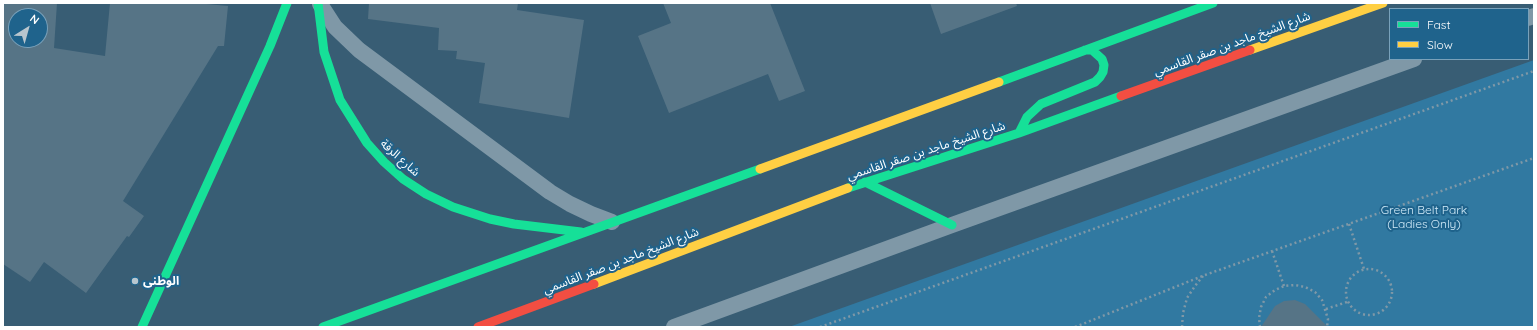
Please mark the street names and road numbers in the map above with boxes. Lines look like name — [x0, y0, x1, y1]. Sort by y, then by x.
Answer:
street label: شارع الشيخ ماجد بن صقر القاسمي — [1152, 9, 1312, 79]
street label: شارع الشيخ ماجد بن صقر القاسمي — [845, 119, 1007, 183]
street label: شارع الرقة — [377, 137, 423, 179]
street label: شارع الشيخ ماجد بن صقر القاسمي — [541, 225, 701, 297]

